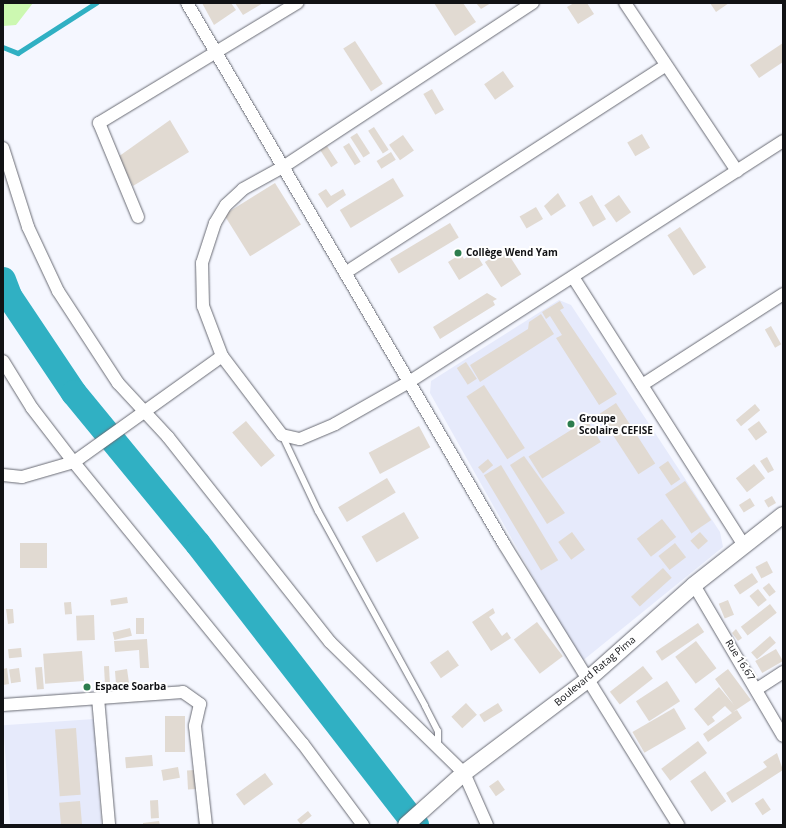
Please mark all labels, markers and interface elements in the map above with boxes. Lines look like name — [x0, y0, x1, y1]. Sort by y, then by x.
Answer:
place label: Collège Wend Yam — [466, 247, 558, 259]
marker: Collège Wend Yam — [453, 248, 463, 258]
place label: Groupe Scolaire CEFISE — [579, 412, 653, 436]
marker: Groupe Scolaire CEFISE — [566, 419, 576, 429]
street label: Boulevard Ratag Pima — [552, 634, 638, 708]
street label: Rue 16.67 — [723, 637, 757, 683]
place label: Espace Soarba — [95, 681, 166, 693]
marker: Espace Soarba — [82, 682, 92, 692]

